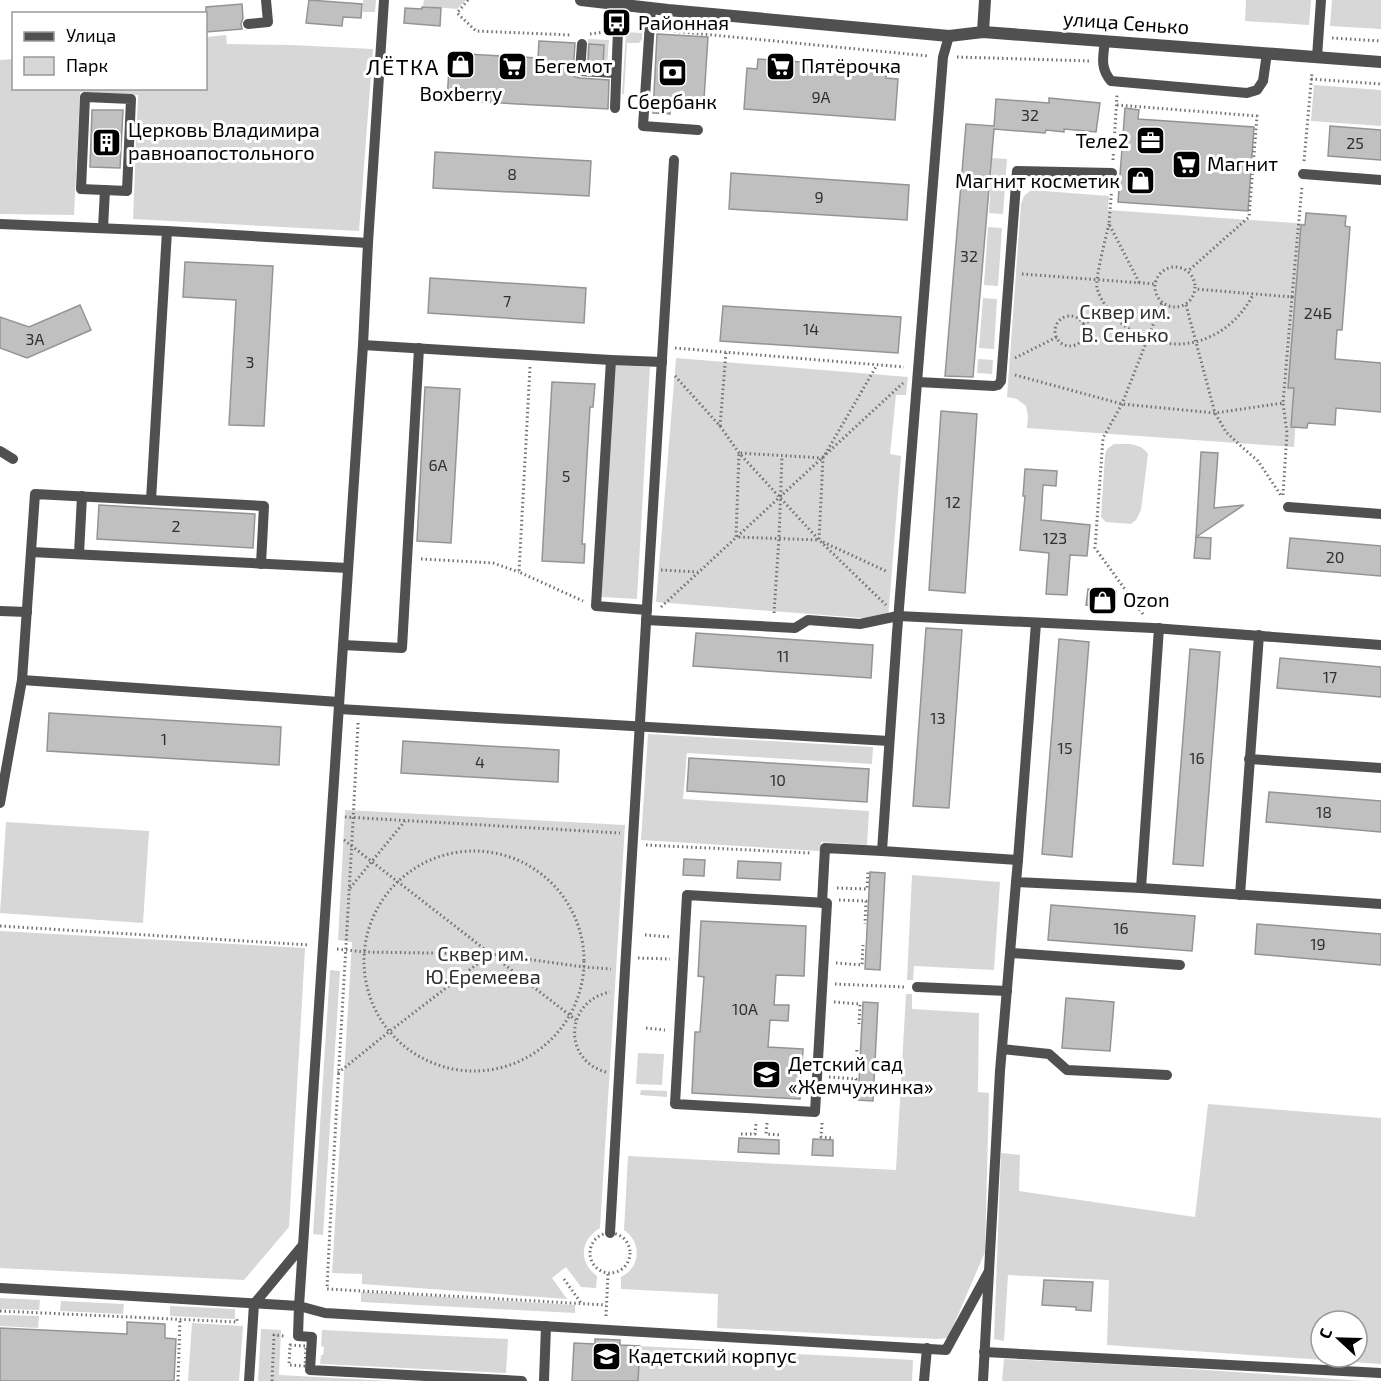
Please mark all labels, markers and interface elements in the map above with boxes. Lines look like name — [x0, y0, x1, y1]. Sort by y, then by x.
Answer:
street label: улица Сенько — [1062, 6, 1190, 39]
bus stop icon: Районная — [601, 7, 633, 39]
place label: Районная — [638, 10, 729, 34]
legend — [12, 12, 207, 90]
text: Улица — [66, 24, 116, 46]
shop icon: Boxberry — [445, 48, 477, 80]
supermarket icon: Бегемот — [497, 50, 529, 82]
supermarket icon: Пятёрочка — [764, 50, 796, 82]
district label: ЛЁТКА — [366, 53, 440, 79]
place label: Бегемот — [534, 53, 613, 77]
place label: Пятёрочка — [801, 53, 901, 77]
text: Парк — [66, 54, 108, 76]
bank icon: Сбербанк — [656, 56, 688, 88]
place label: Boxberry — [420, 81, 503, 105]
house number: 9А — [811, 87, 831, 106]
place label: Сбербанк — [627, 89, 717, 113]
house number: 32 — [1021, 105, 1039, 124]
place label: Церковь Владимира равноапостольного — [128, 117, 320, 164]
office icon: Теле2 — [1134, 125, 1166, 157]
building icon: Церковь Владимира равноапостольного — [91, 126, 123, 158]
place label: Теле2 — [1076, 128, 1129, 152]
house number: 25 — [1346, 133, 1364, 152]
supermarket icon: Магнит — [1170, 148, 1202, 180]
place label: Магнит — [1207, 151, 1278, 175]
house number: 8 — [507, 164, 517, 183]
shop icon: Магнит косметик — [1125, 165, 1157, 197]
place label: Магнит косметик — [955, 168, 1120, 192]
house number: 9 — [814, 187, 824, 206]
house number: 32 — [960, 246, 978, 265]
house number: 7 — [503, 291, 511, 310]
park label: Сквер им. В. Сенько — [1079, 299, 1171, 346]
house number: 24Б — [1304, 303, 1332, 322]
house number: 14 — [803, 319, 819, 338]
house number: 3А — [26, 329, 44, 348]
house number: 3 — [246, 352, 254, 371]
house number: 6А — [428, 455, 448, 474]
house number: 5 — [562, 466, 570, 485]
house number: 12 — [945, 492, 961, 511]
house number: 2 — [172, 516, 181, 535]
house number: 123 — [1043, 528, 1067, 547]
house number: 20 — [1326, 547, 1344, 566]
shop icon: Ozon — [1086, 584, 1118, 616]
place label: Ozon — [1123, 587, 1170, 611]
house number: 11 — [777, 646, 789, 665]
house number: 17 — [1323, 667, 1337, 686]
house number: 13 — [930, 708, 946, 727]
house number: 1 — [161, 729, 167, 748]
house number: 15 — [1058, 738, 1072, 757]
house number: 16 — [1189, 748, 1205, 767]
house number: 4 — [475, 752, 485, 771]
house number: 10 — [770, 770, 786, 789]
house number: 18 — [1316, 802, 1332, 821]
house number: 16 — [1113, 918, 1129, 937]
house number: 19 — [1310, 934, 1326, 953]
park label: Сквер им. Ю.Еремеева — [425, 941, 541, 988]
house number: 10А — [732, 999, 758, 1018]
place label: Детский сад «Жемчужинка» — [788, 1051, 933, 1099]
school or university icon: Детский сад «Жемчужинка» — [751, 1059, 783, 1091]
north arrow — [1309, 1309, 1369, 1369]
text: С — [1314, 1325, 1335, 1341]
school or university icon: Кадетский корпус — [591, 1340, 623, 1372]
place label: Кадетский корпус — [628, 1343, 797, 1368]

